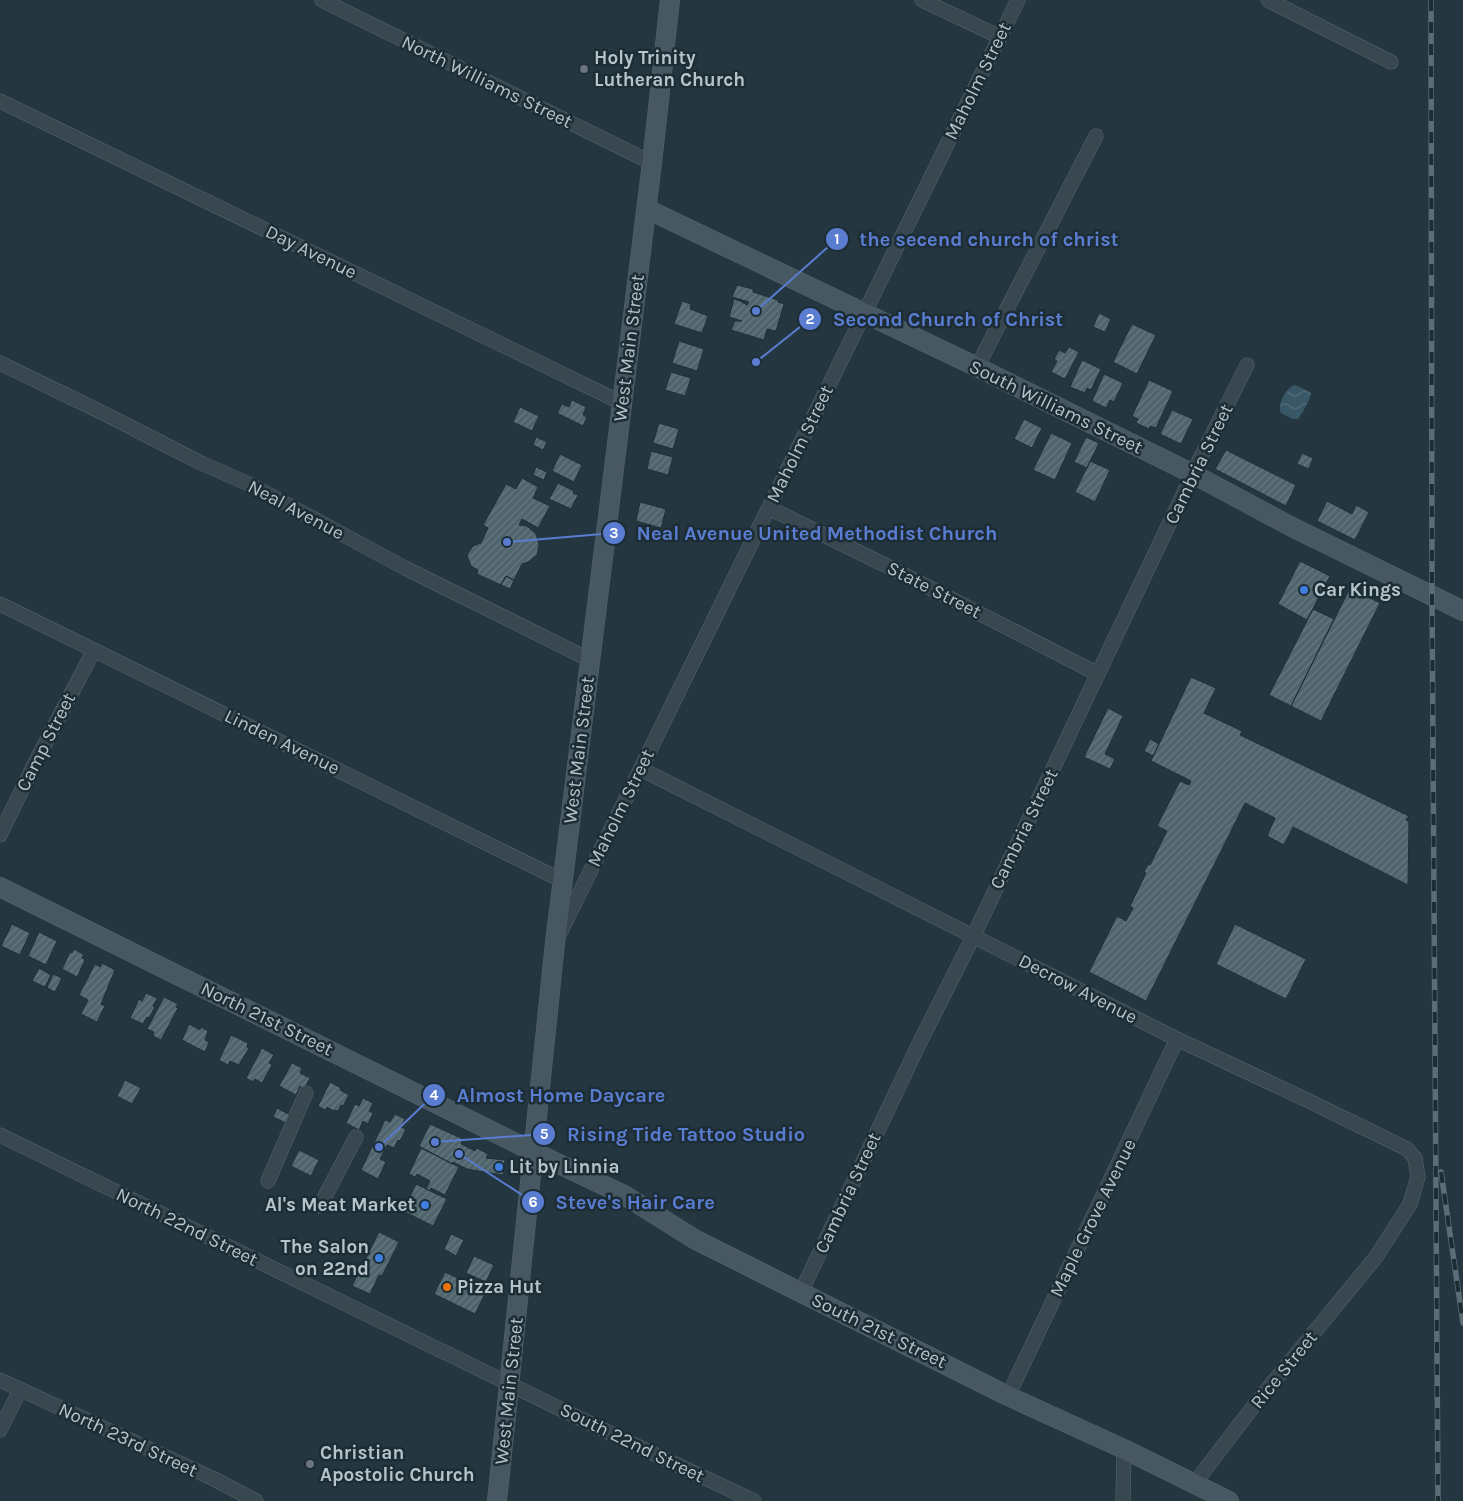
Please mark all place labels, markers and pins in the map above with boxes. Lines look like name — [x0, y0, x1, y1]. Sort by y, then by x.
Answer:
place label: Holy Trinity Lutheran Church — [594, 47, 745, 91]
marker: Holy Trinity Lutheran Church — [578, 63, 590, 75]
callout: the secend church of christ — [824, 221, 1129, 256]
callout: Second Church of Christ — [798, 301, 1073, 336]
callout: Neal Avenue United Methodist Church — [602, 516, 1008, 551]
place label: Car Kings — [1314, 579, 1401, 601]
marker: Car Kings — [1298, 584, 1310, 596]
callout: Almost Home Daycare — [422, 1077, 676, 1112]
callout: Rising Tide Tattoo Studio — [532, 1117, 815, 1152]
place label: Lit by Linnia — [509, 1156, 620, 1178]
marker: Lit by Linnia — [493, 1161, 505, 1173]
callout: Steve's Hair Care — [520, 1184, 725, 1219]
place label: Al's Meat Market — [265, 1194, 415, 1216]
marker: Al's Meat Market — [419, 1199, 431, 1211]
place label: The Salon on 22nd — [281, 1236, 369, 1280]
marker: The Salon on 22nd — [373, 1252, 385, 1264]
place label: Pizza Hut — [457, 1276, 542, 1298]
marker: Pizza Hut — [441, 1281, 453, 1293]
place label: Christian Apostolic Church — [320, 1442, 475, 1486]
marker: Christian Apostolic Church — [304, 1458, 316, 1470]

